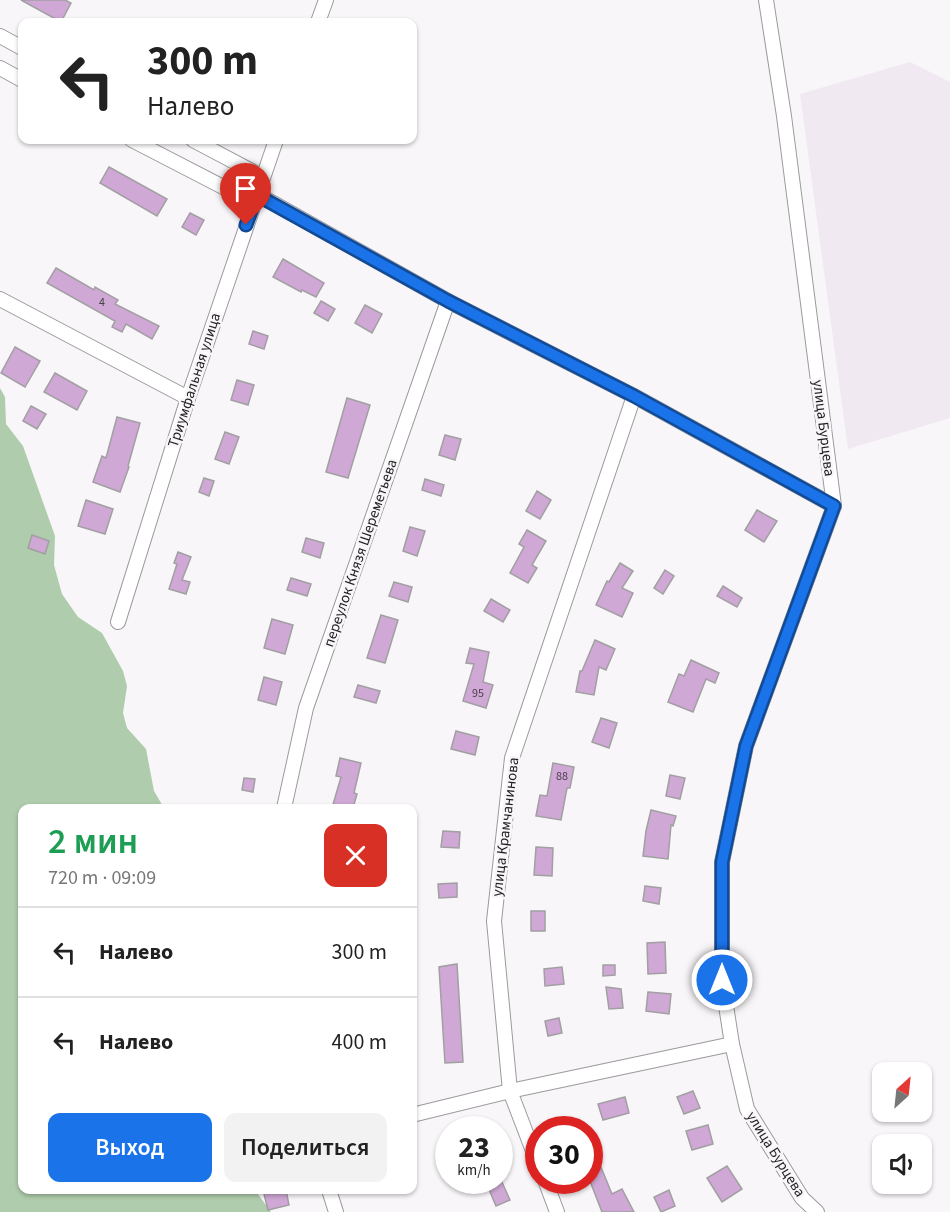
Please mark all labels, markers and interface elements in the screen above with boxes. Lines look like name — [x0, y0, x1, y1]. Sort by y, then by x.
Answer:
text: 300 m — [147, 31, 258, 91]
icon: left — [48, 42, 126, 120]
text: Налево — [147, 87, 234, 126]
pin — [220, 163, 271, 225]
icon: arrive — [229, 172, 262, 205]
house number: 4 — [99, 294, 105, 311]
street label: Триумфальная улица — [163, 310, 226, 450]
street label: улица Бурцева — [807, 379, 840, 478]
street label: переулок Князя Шереметьева — [318, 456, 403, 650]
house number: 95 — [472, 685, 484, 702]
street label: улица Крамчанинова — [487, 756, 524, 898]
house number: 88 — [556, 768, 568, 785]
text: 2 мин — [48, 816, 138, 867]
button: close — [324, 824, 387, 887]
text: 720 m · 09:09 — [48, 864, 156, 892]
icon: left — [48, 936, 81, 969]
text: Налево — [99, 936, 173, 968]
text: 300 m — [332, 936, 387, 968]
position arrow — [690, 948, 754, 1012]
icon: left — [48, 1026, 81, 1059]
text: Налево — [99, 1026, 173, 1058]
text: 400 m — [332, 1026, 387, 1058]
north arrow — [872, 1062, 932, 1122]
map controls — [872, 1062, 932, 1194]
street label: улица Бурцева — [741, 1108, 810, 1201]
button: Выход — [48, 1113, 212, 1182]
button: Поделиться — [224, 1113, 387, 1182]
speed limit sign: 30 — [525, 1116, 603, 1194]
text: 23 — [458, 1126, 490, 1169]
button: sound — [872, 1134, 932, 1194]
text: km/h — [457, 1160, 491, 1181]

